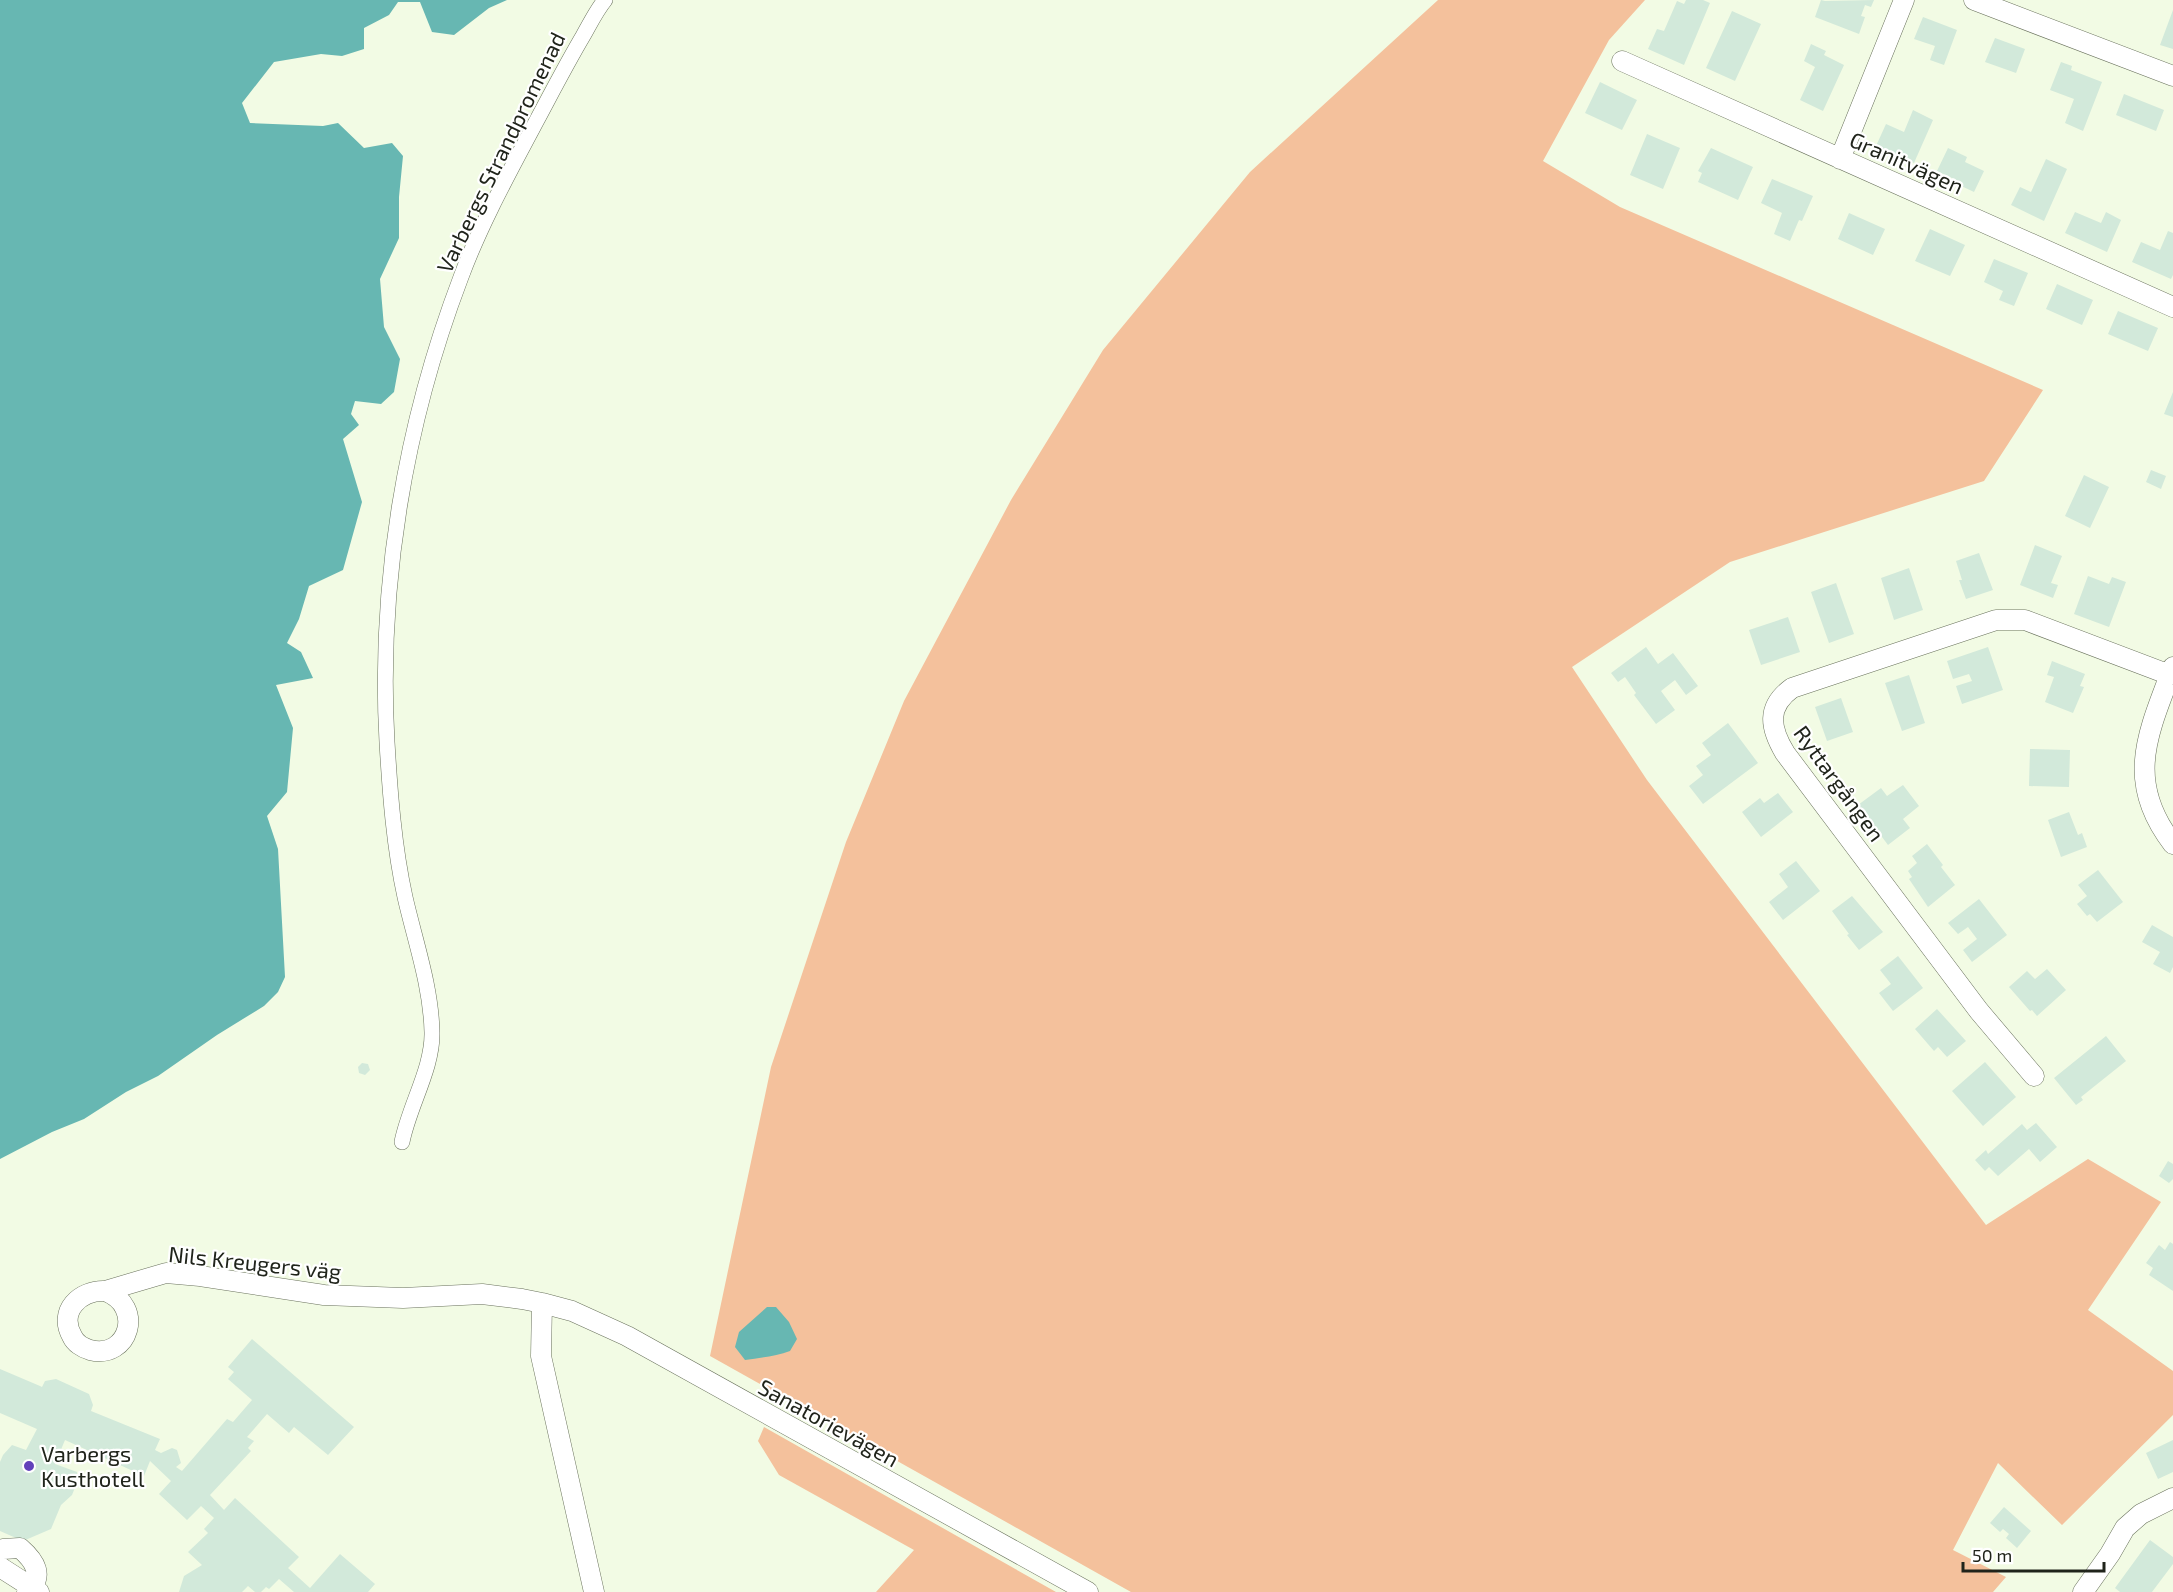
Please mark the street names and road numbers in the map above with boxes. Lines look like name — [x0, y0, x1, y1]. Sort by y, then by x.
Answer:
street label: Varbergs Strandpromenad — [430, 27, 570, 277]
street label: Granitvägen — [1846, 125, 1968, 199]
street label: Ryttargången — [1789, 720, 1891, 846]
street label: Nils Kreugers väg — [167, 1240, 343, 1284]
street label: Sanatorievägen — [754, 1373, 904, 1471]

